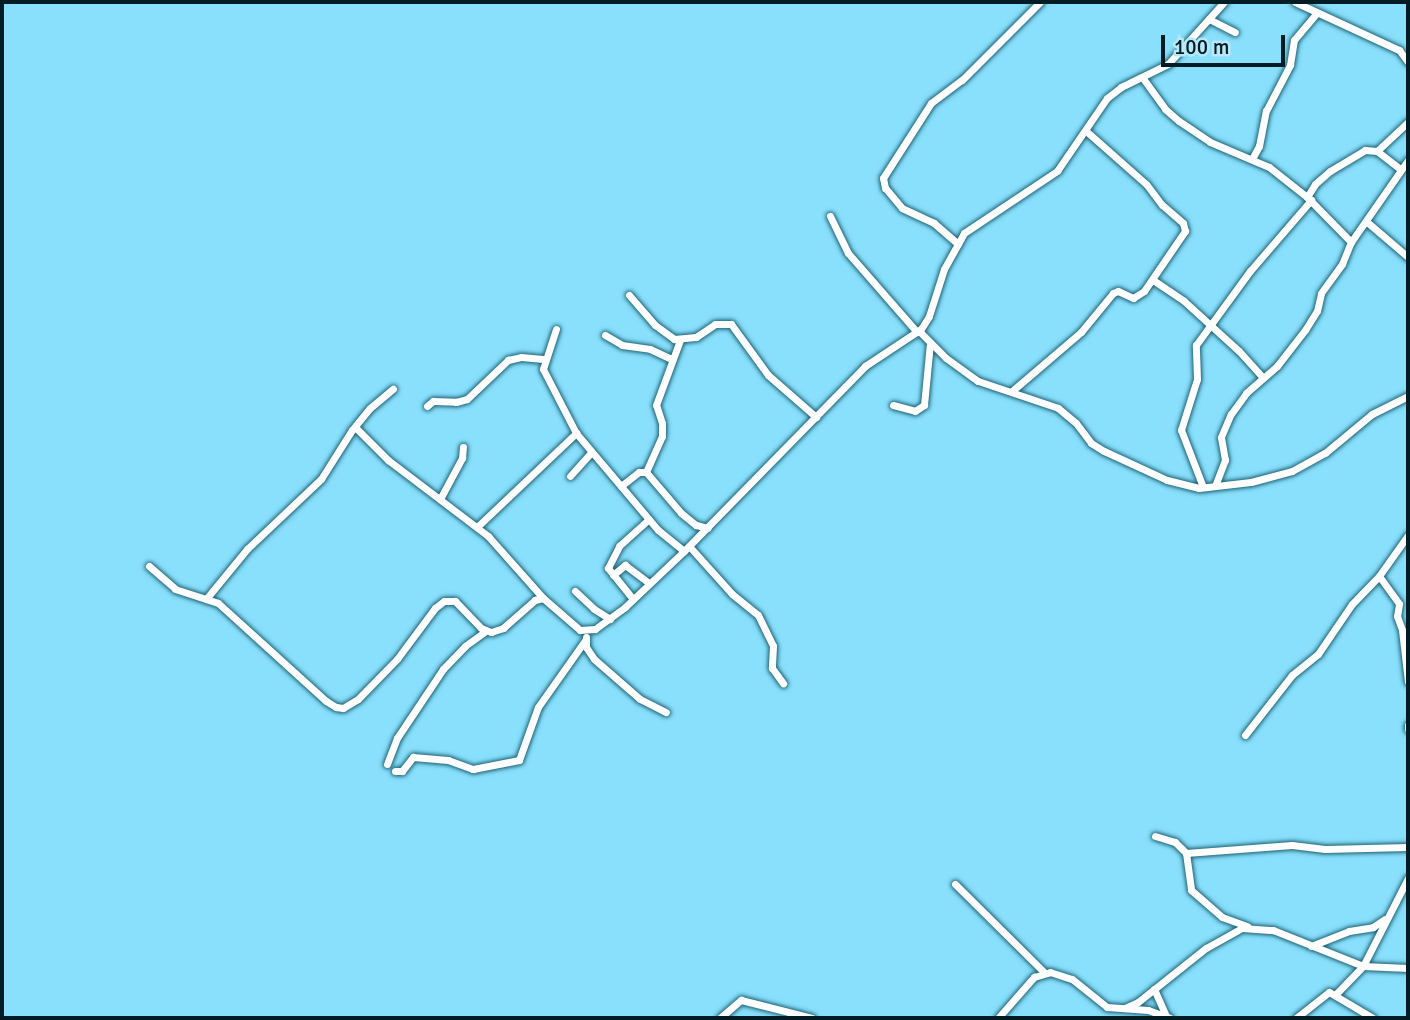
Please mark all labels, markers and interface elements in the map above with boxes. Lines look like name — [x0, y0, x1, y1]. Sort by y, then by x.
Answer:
scale bar — [1165, 21, 1289, 65]
text: 100 m — [1174, 34, 1229, 60]

